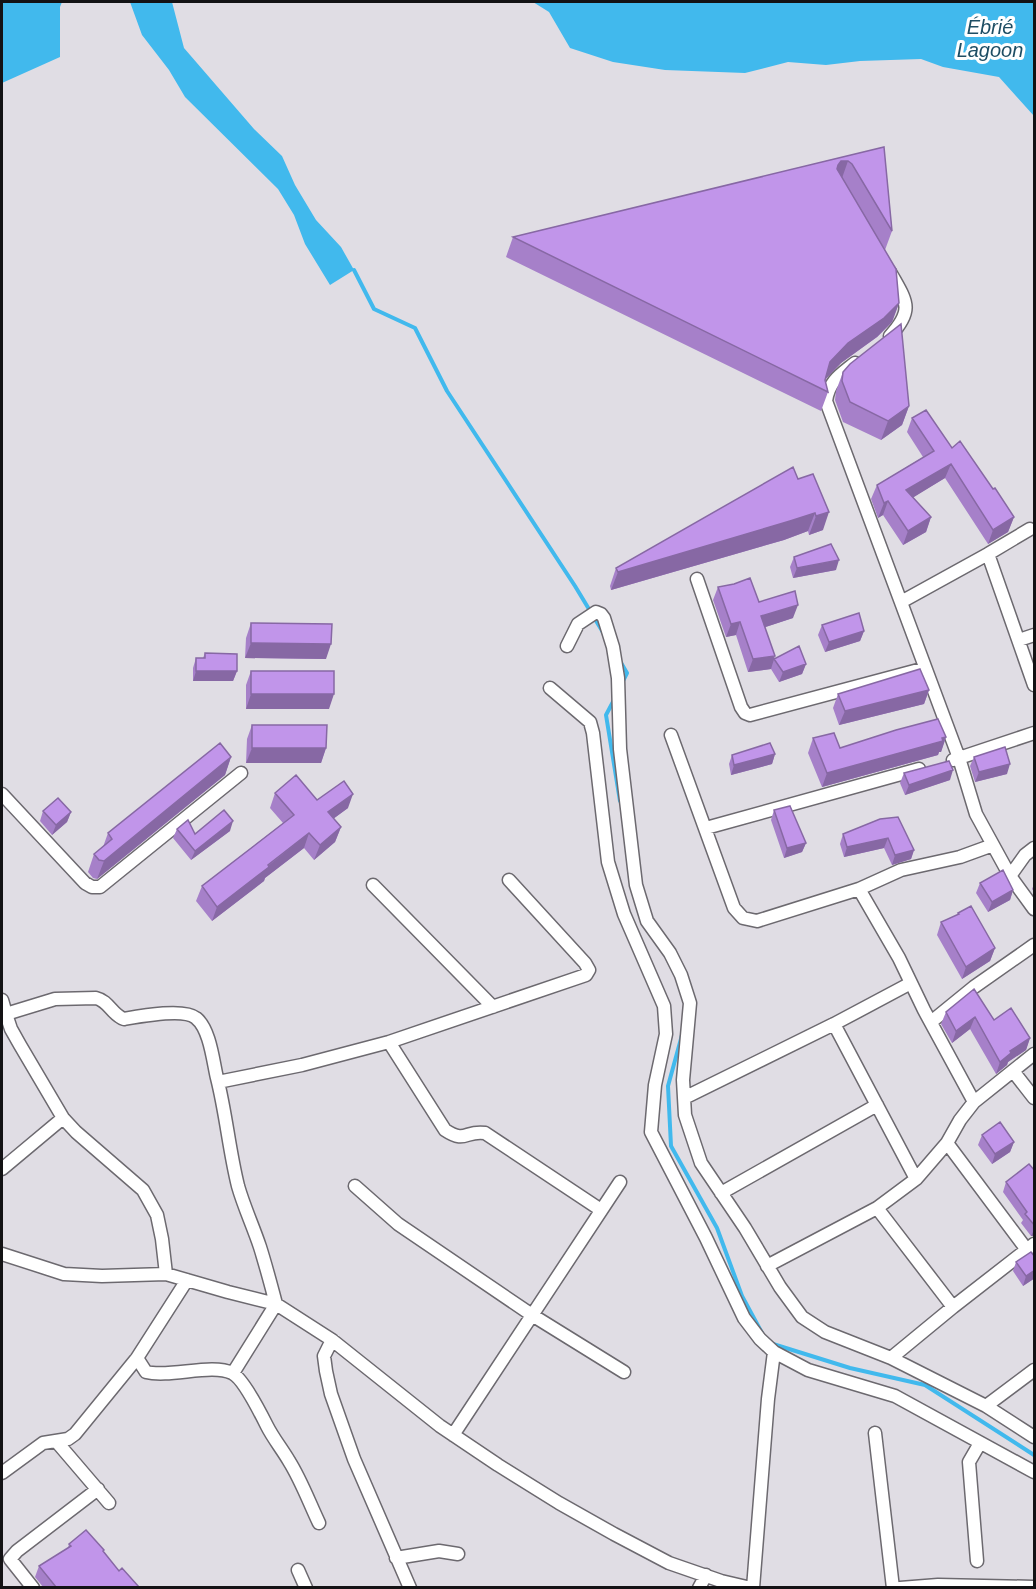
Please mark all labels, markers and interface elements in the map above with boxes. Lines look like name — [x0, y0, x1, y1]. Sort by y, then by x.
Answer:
water label: Ébrié Lagoon — [957, 16, 1023, 61]

